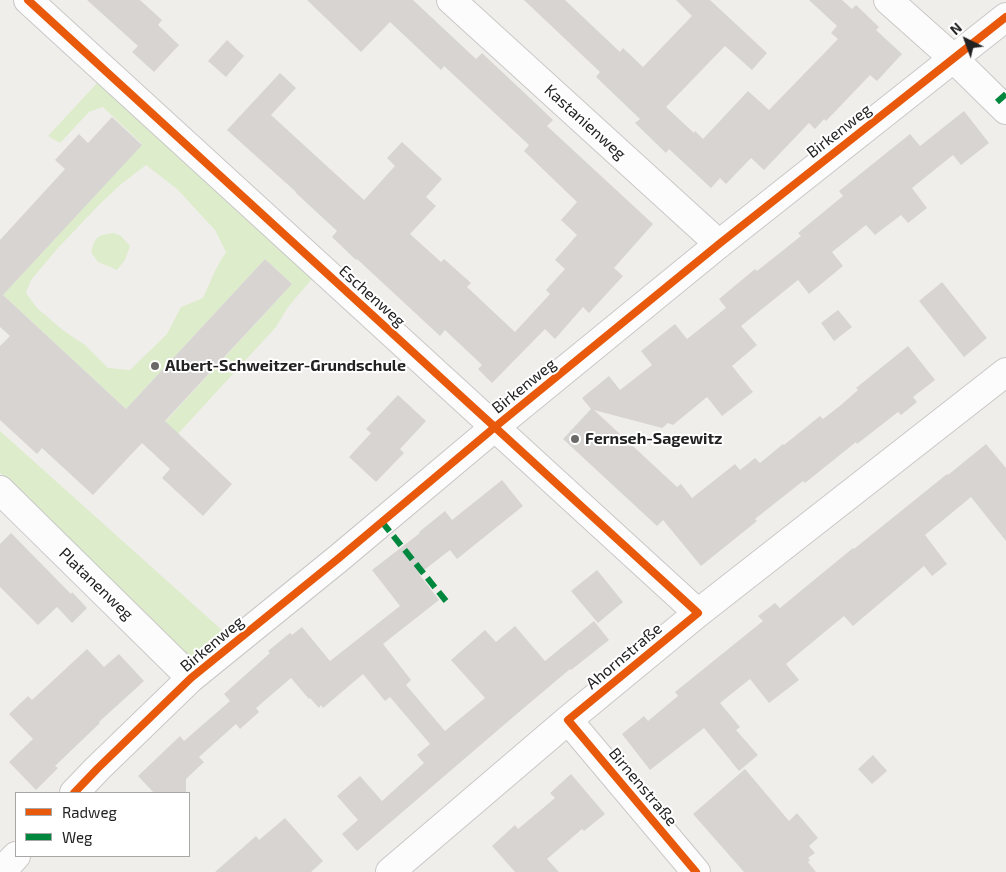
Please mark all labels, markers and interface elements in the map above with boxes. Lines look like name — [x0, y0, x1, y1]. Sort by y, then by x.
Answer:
north arrow — [941, 15, 991, 65]
text: N — [946, 19, 965, 38]
street label: Kastanienweg — [540, 80, 630, 164]
street label: Birkenweg — [803, 100, 875, 162]
street label: Eschenweg — [335, 261, 409, 331]
street label: Birkenweg — [488, 354, 560, 418]
place label: Albert-Schweitzer-Grundschule — [165, 356, 406, 376]
marker: Albert-Schweitzer-Grundschule — [149, 360, 161, 372]
place label: Fernseh-Sagewitz — [585, 429, 722, 449]
marker: Fernseh-Sagewitz — [569, 433, 581, 445]
street label: Platanenweg — [55, 544, 137, 624]
street label: Birkenweg — [176, 612, 248, 676]
street label: Ahornstraße — [582, 619, 666, 693]
street label: Birnenstraße — [605, 744, 681, 830]
legend — [15, 792, 190, 857]
text: Radweg — [62, 803, 117, 821]
text: Weg — [62, 828, 92, 846]

